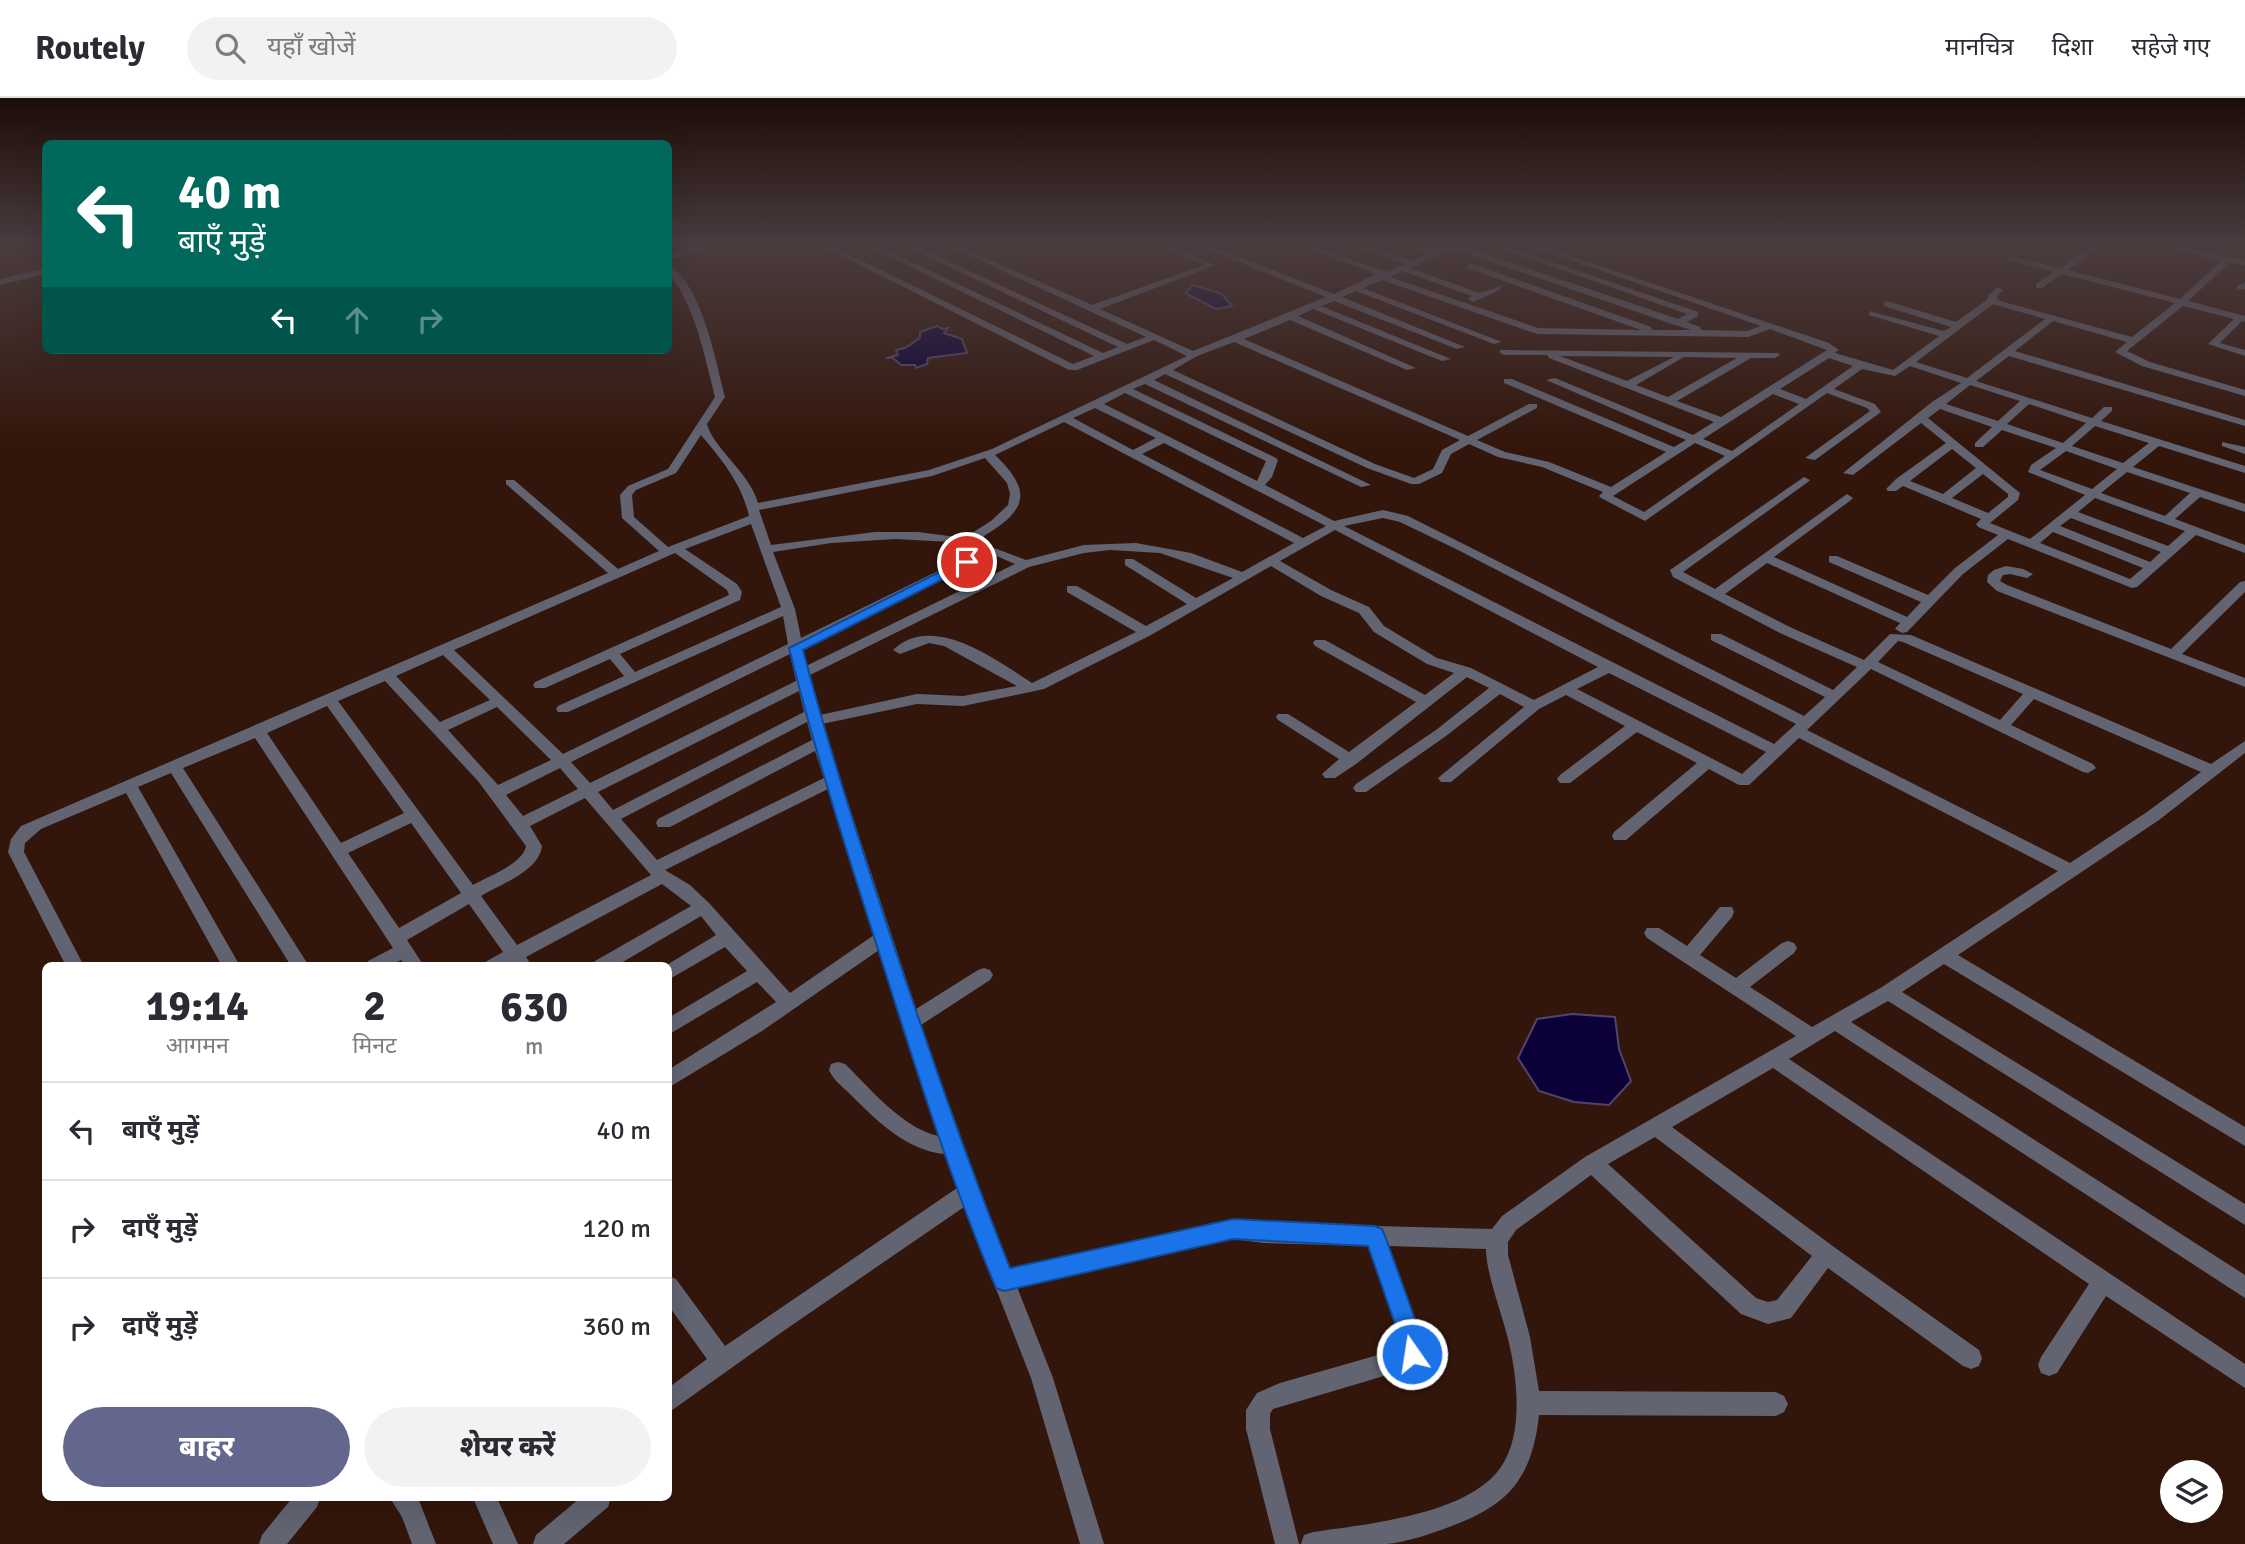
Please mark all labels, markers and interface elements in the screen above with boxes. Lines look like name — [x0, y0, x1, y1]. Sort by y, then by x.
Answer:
search box — [187, 17, 677, 80]
text: Routely — [35, 28, 145, 69]
icon: search — [211, 29, 249, 67]
text: यहाँ खोजें — [267, 31, 356, 63]
text: मानचित्र — [1945, 32, 2014, 62]
text: दिशा — [2052, 32, 2093, 62]
text: सहेजे गए — [2131, 32, 2210, 62]
text: 40 m — [178, 162, 281, 222]
icon: left — [63, 168, 154, 259]
text: बाएँ मुड़ें — [178, 222, 266, 261]
icon: left — [265, 301, 303, 339]
icon: ahead — [338, 301, 376, 339]
icon: right — [411, 301, 449, 339]
pin — [937, 532, 997, 592]
icon: arrive — [948, 543, 986, 581]
text: 19:14 — [146, 981, 249, 1032]
text: 2 — [363, 981, 386, 1032]
text: 630 — [500, 982, 568, 1033]
text: आगमन — [166, 1031, 229, 1060]
text: मिनट — [352, 1031, 397, 1060]
text: m — [525, 1032, 543, 1061]
icon: left — [63, 1112, 101, 1150]
text: बाएँ मुड़ें — [122, 1114, 199, 1146]
text: 40 m — [596, 1115, 651, 1147]
icon: right — [63, 1210, 101, 1248]
text: दाएँ मुड़ें — [122, 1212, 198, 1244]
text: 120 m — [582, 1213, 651, 1245]
icon: right — [63, 1308, 101, 1346]
text: दाएँ मुड़ें — [122, 1310, 198, 1342]
text: 360 m — [582, 1311, 651, 1343]
position arrow — [1375, 1317, 1449, 1391]
button: बाहर — [63, 1407, 350, 1487]
button: शेयर करें — [364, 1407, 651, 1487]
map controls — [2160, 1460, 2223, 1523]
button: layers — [2160, 1460, 2223, 1523]

